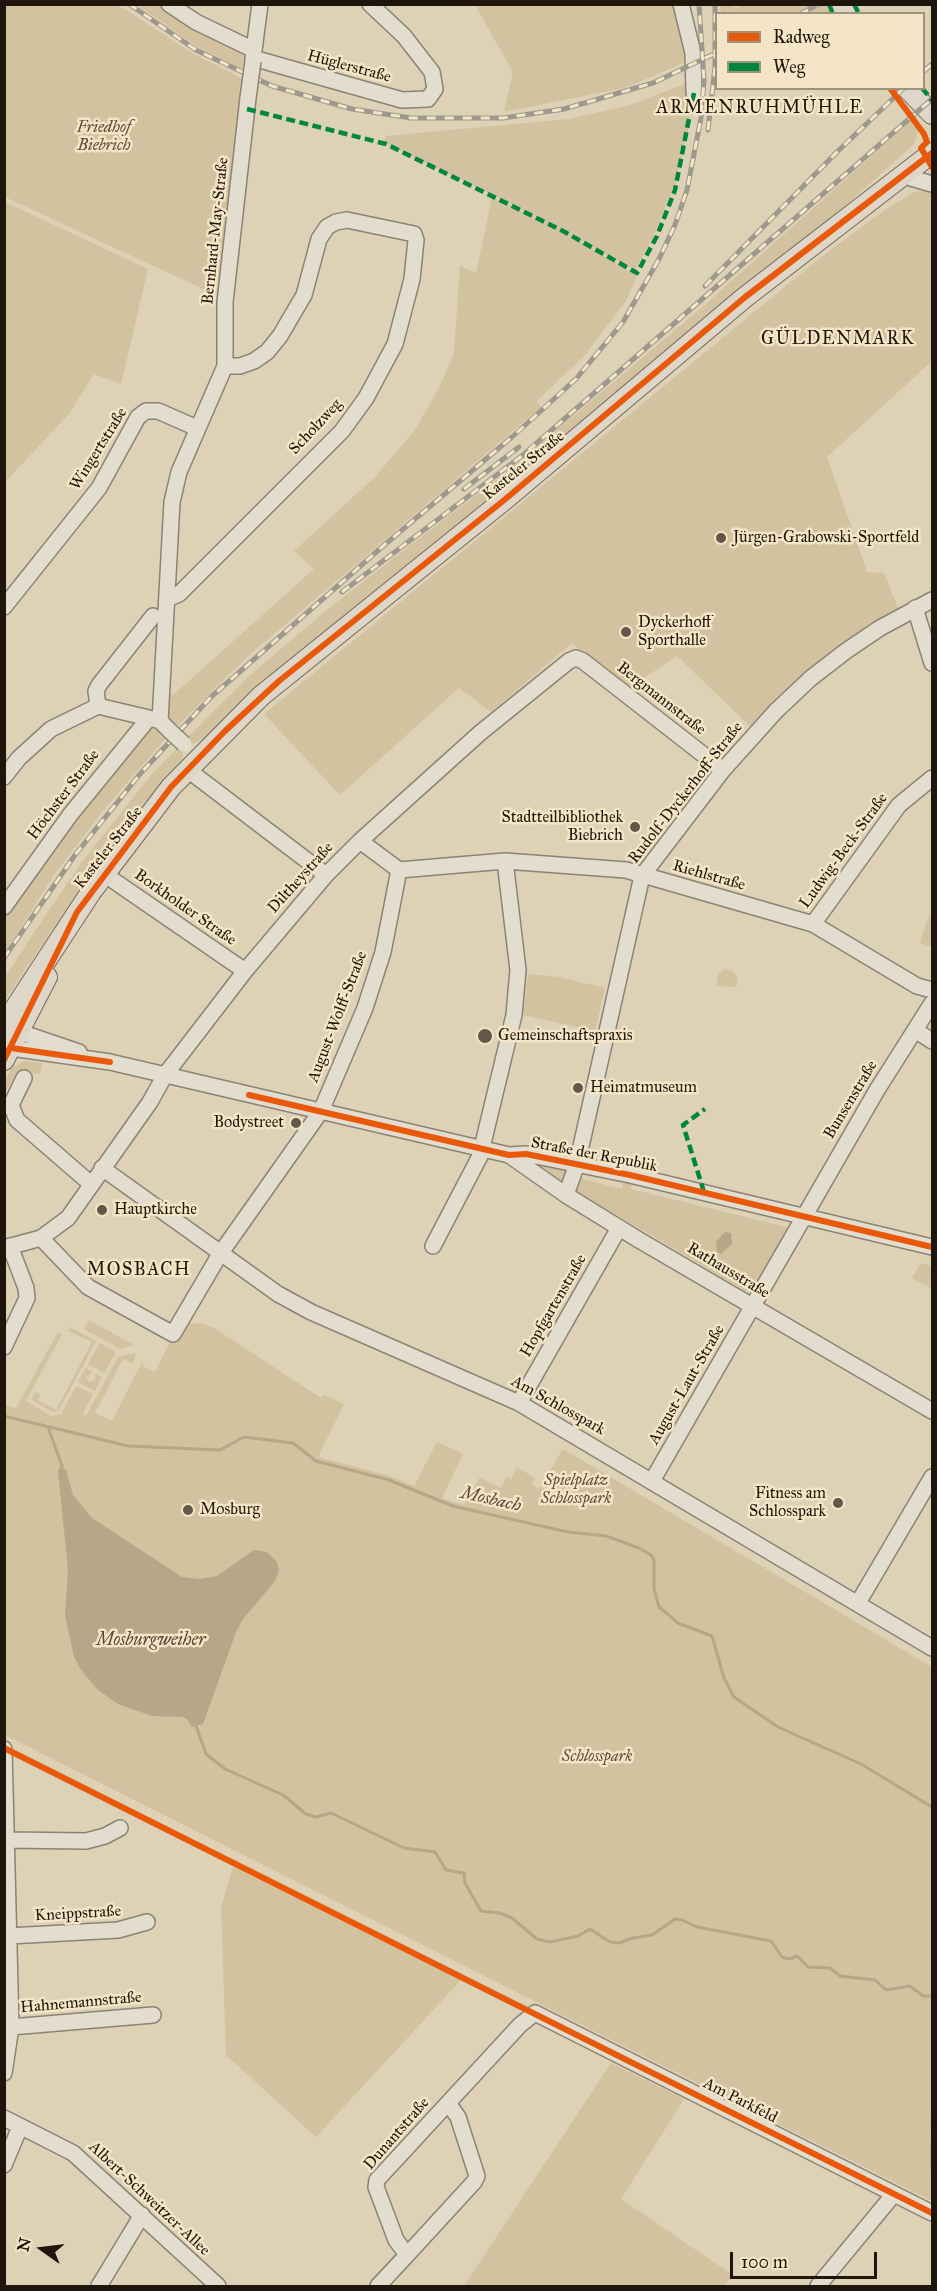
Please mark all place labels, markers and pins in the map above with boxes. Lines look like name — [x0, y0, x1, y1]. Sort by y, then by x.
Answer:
place label: Jürgen-Grabowski-Sportfeld — [733, 528, 919, 548]
marker: Jürgen-Grabowski-Sportfeld — [714, 531, 728, 545]
place label: Dyckerhoff Sporthalle — [638, 613, 711, 651]
marker: Dyckerhoff Sporthalle — [619, 625, 633, 639]
place label: Stadtteilbibliothek Biebrich — [502, 808, 623, 846]
marker: Stadtteilbibliothek Biebrich — [628, 820, 642, 834]
place label: Gemeinschaftspraxis — [498, 1026, 633, 1046]
marker: Gemeinschaftspraxis — [476, 1027, 494, 1045]
place label: Heimatmuseum — [590, 1078, 697, 1098]
marker: Heimatmuseum — [571, 1081, 585, 1095]
place label: Bodystreet — [213, 1113, 284, 1133]
marker: Bodystreet — [289, 1116, 303, 1130]
place label: Hauptkirche — [114, 1200, 197, 1220]
marker: Hauptkirche — [95, 1203, 109, 1217]
place label: Fitness am Schlosspark — [749, 1484, 826, 1522]
marker: Fitness am Schlosspark — [831, 1496, 845, 1510]
place label: Mosburg — [200, 1500, 260, 1520]
marker: Mosburg — [181, 1503, 195, 1517]

